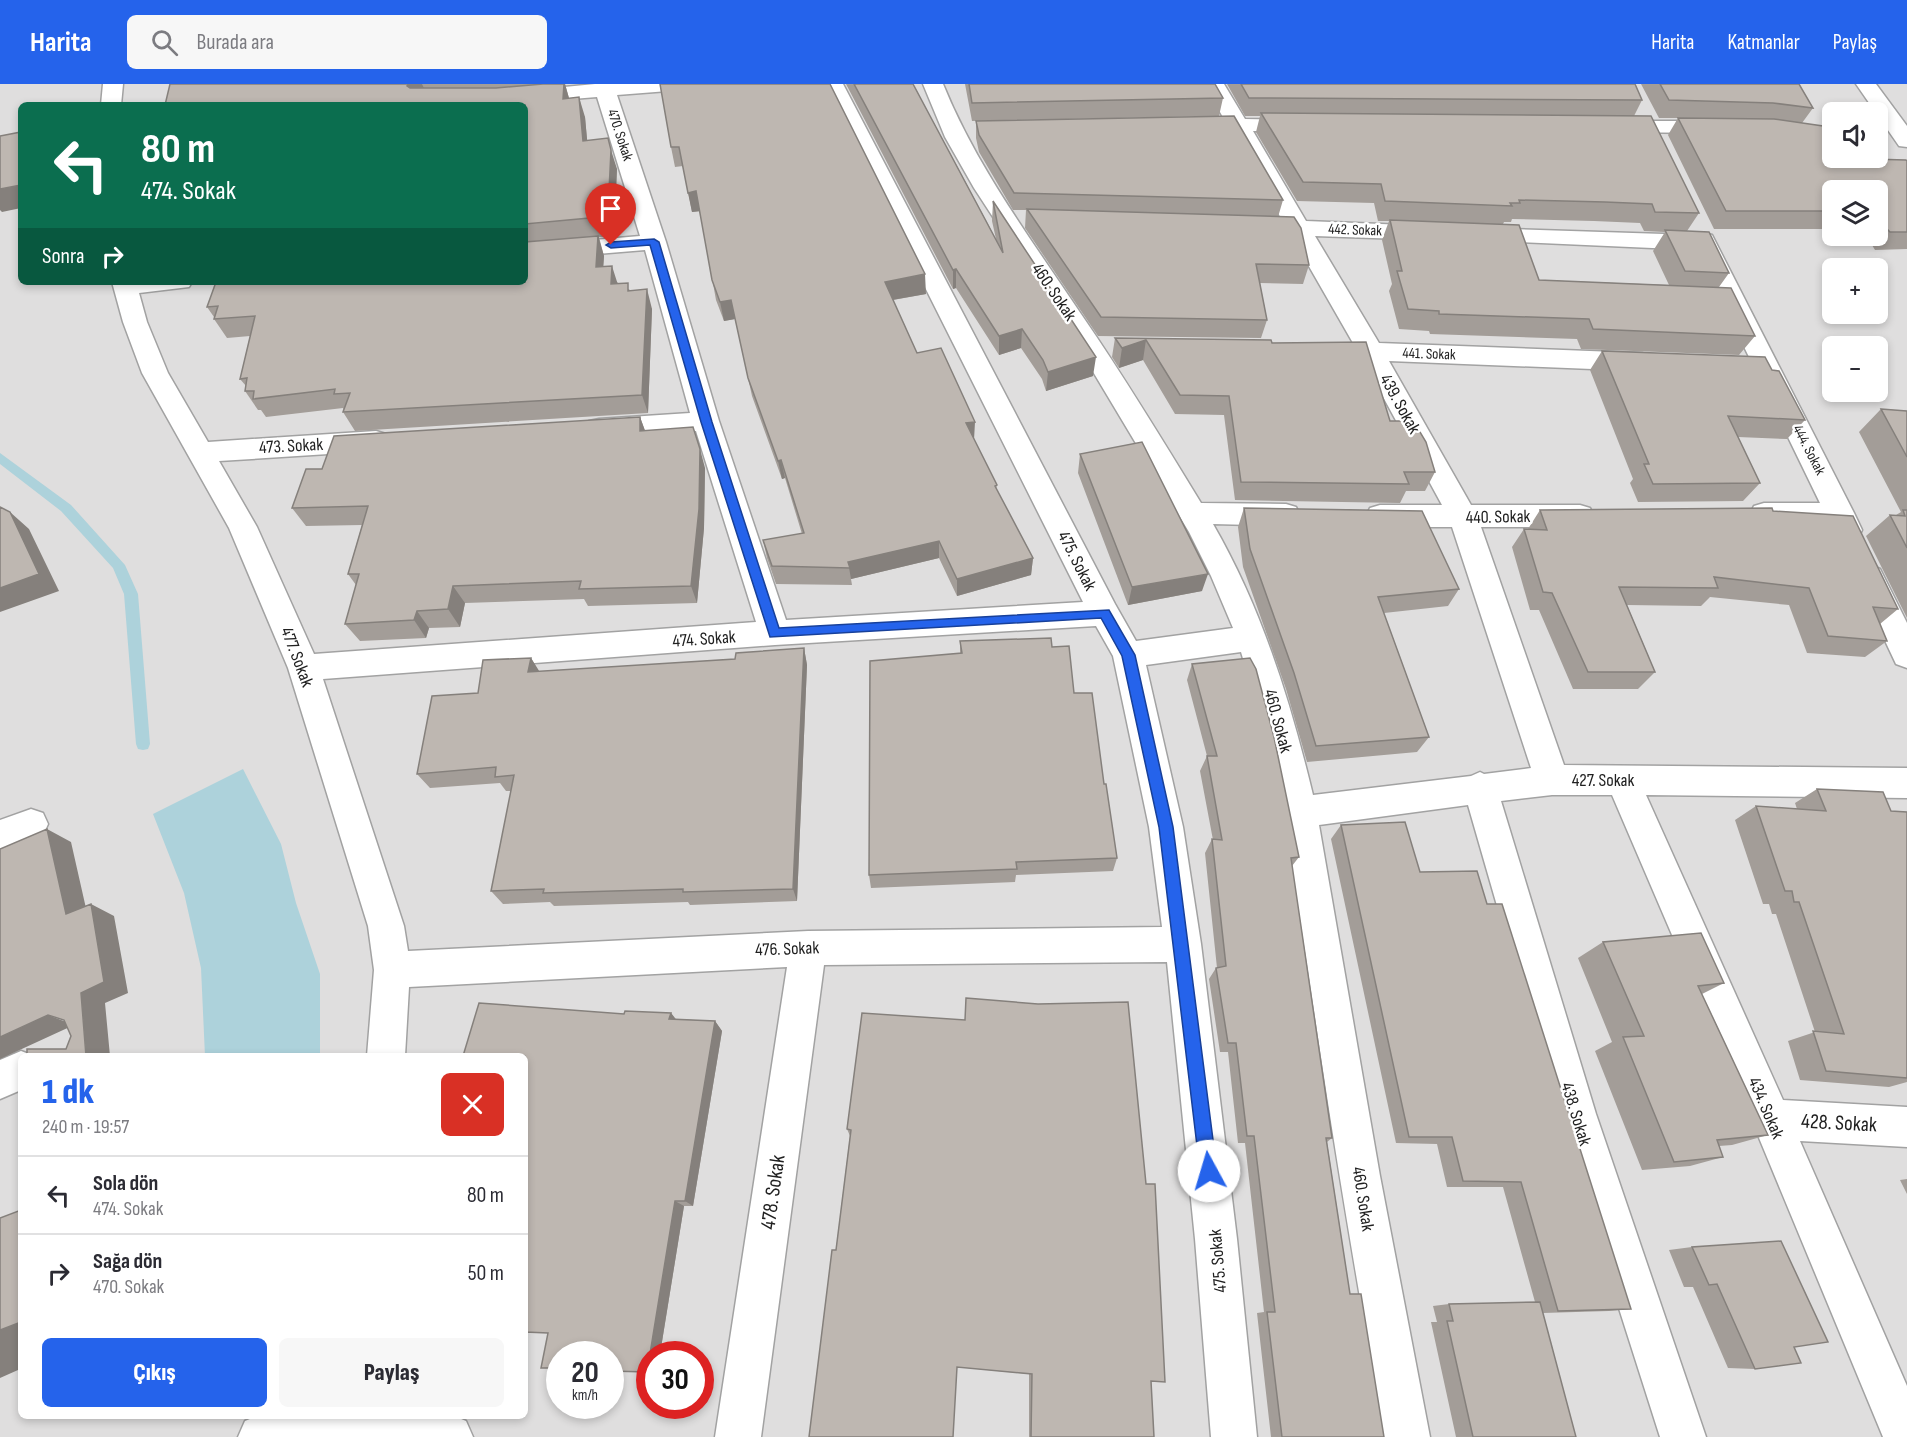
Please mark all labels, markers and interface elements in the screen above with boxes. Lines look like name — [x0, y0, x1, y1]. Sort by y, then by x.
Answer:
search box — [127, 15, 547, 69]
text: Harita — [30, 26, 91, 59]
icon: search — [148, 26, 181, 59]
text: Burada ara — [196, 29, 274, 56]
text: Harita — [1651, 30, 1694, 55]
text: Katmanlar — [1727, 30, 1800, 55]
text: Paylaş — [1833, 30, 1877, 55]
map controls — [1822, 102, 1888, 402]
button: sound — [1822, 102, 1888, 168]
street label: 470. Sokak — [603, 107, 637, 164]
text: 80 m — [141, 124, 215, 175]
icon: left — [42, 126, 120, 204]
text: 474. Sokak — [141, 175, 236, 207]
button: layers — [1822, 180, 1888, 246]
pin — [585, 183, 636, 245]
icon: arrive — [594, 192, 627, 225]
street label: 442. Sokak — [1328, 220, 1383, 240]
icon: right — [96, 240, 129, 273]
text: Sonra — [42, 243, 84, 270]
button: + — [1822, 258, 1888, 324]
street label: 460. Sokak — [1027, 259, 1081, 325]
button: − — [1822, 336, 1888, 402]
street label: 441. Sokak — [1402, 344, 1456, 364]
street label: 439. Sokak — [1375, 371, 1425, 438]
street label: 444. Sokak — [1788, 422, 1830, 479]
street label: 473. Sokak — [258, 434, 324, 458]
street label: 440. Sokak — [1465, 506, 1531, 528]
street label: 475. Sokak — [1053, 528, 1101, 594]
street label: 477. Sokak — [276, 624, 318, 690]
street label: 474. Sokak — [672, 626, 736, 652]
street label: 460. Sokak — [1259, 687, 1297, 755]
street label: 427. Sokak — [1572, 770, 1634, 791]
street label: 476. Sokak — [755, 937, 820, 961]
text: 1 dk — [42, 1071, 94, 1114]
button: close — [441, 1073, 504, 1136]
street label: 434. Sokak — [1744, 1074, 1788, 1142]
street label: 438. Sokak — [1556, 1080, 1596, 1148]
street label: 428. Sokak — [1801, 1109, 1877, 1137]
text: 240 m · 19:57 — [42, 1115, 129, 1139]
position arrow — [1177, 1139, 1241, 1203]
street label: 478. Sokak — [755, 1153, 791, 1231]
street label: 460. Sokak — [1348, 1165, 1378, 1233]
text: Sola dön — [93, 1170, 158, 1197]
icon: left — [42, 1179, 75, 1212]
text: 80 m — [467, 1182, 504, 1209]
text: 474. Sokak — [93, 1197, 163, 1221]
street label: 475. Sokak — [1205, 1228, 1231, 1294]
text: Sağa dön — [93, 1248, 162, 1275]
icon: right — [42, 1257, 75, 1290]
text: 50 m — [468, 1260, 504, 1287]
text: 470. Sokak — [93, 1275, 164, 1299]
button: Çıkış — [42, 1338, 267, 1407]
button: Paylaş — [279, 1338, 504, 1407]
speed limit sign: 30 — [636, 1341, 714, 1419]
text: 20 — [571, 1355, 599, 1391]
text: km/h — [572, 1386, 598, 1405]

